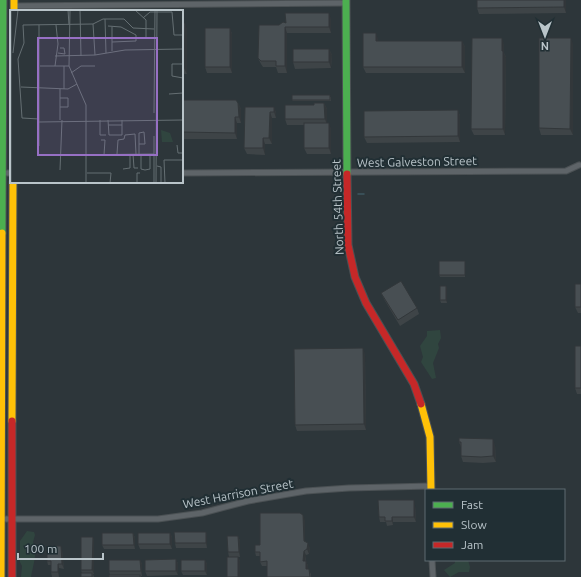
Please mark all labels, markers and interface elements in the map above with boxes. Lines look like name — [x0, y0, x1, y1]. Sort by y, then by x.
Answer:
inset map — [10, 10, 183, 183]
north arrow — [525, 16, 565, 56]
text: N — [541, 40, 549, 52]
street label: West Galveston Street — [357, 154, 477, 169]
street label: North 54th Street — [329, 159, 346, 255]
street label: West Harrison Street — [182, 476, 294, 511]
legend — [425, 489, 565, 561]
text: Fast — [461, 498, 483, 511]
text: Slow — [461, 518, 487, 531]
scale bar — [18, 535, 103, 561]
text: Jam — [461, 538, 483, 551]
text: 100 m — [24, 542, 57, 555]

